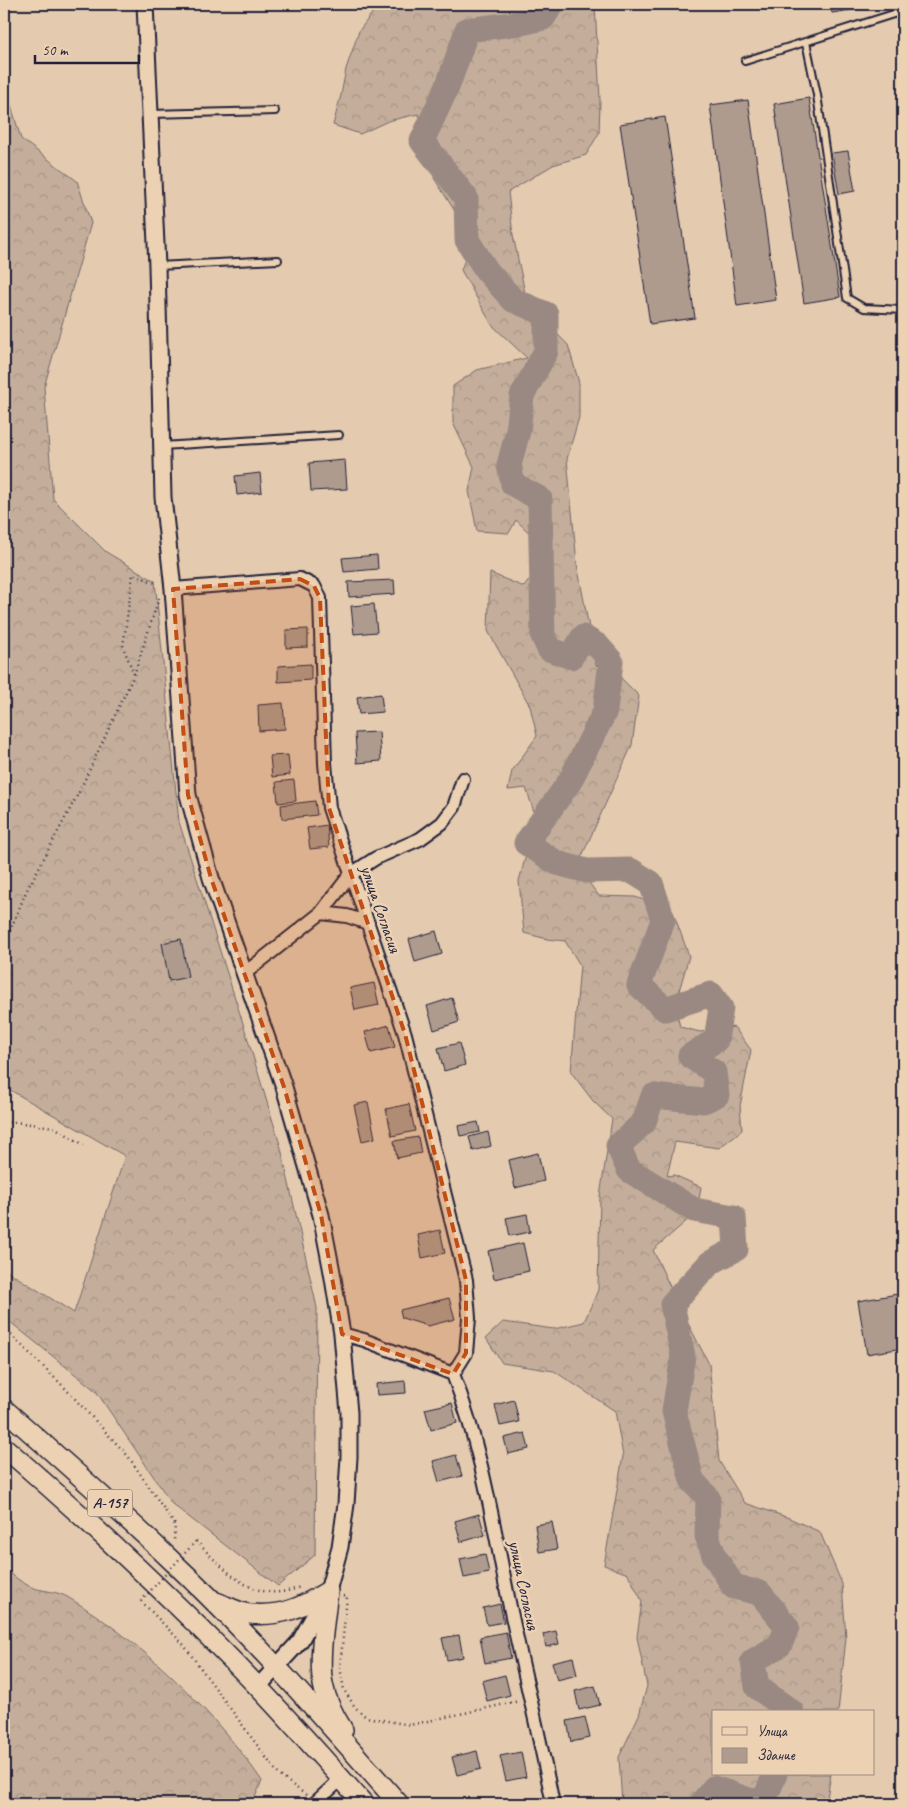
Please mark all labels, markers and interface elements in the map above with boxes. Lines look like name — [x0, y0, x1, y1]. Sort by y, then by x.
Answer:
scale bar — [35, 32, 139, 64]
text: 50 m — [42, 41, 69, 60]
street label: улица Согласия — [355, 861, 407, 957]
road number: А-157 — [88, 1490, 132, 1516]
street label: улица Согласия — [504, 1537, 545, 1633]
legend — [712, 1710, 874, 1776]
text: Улица — [757, 1722, 788, 1741]
text: Здание — [757, 1746, 796, 1765]

